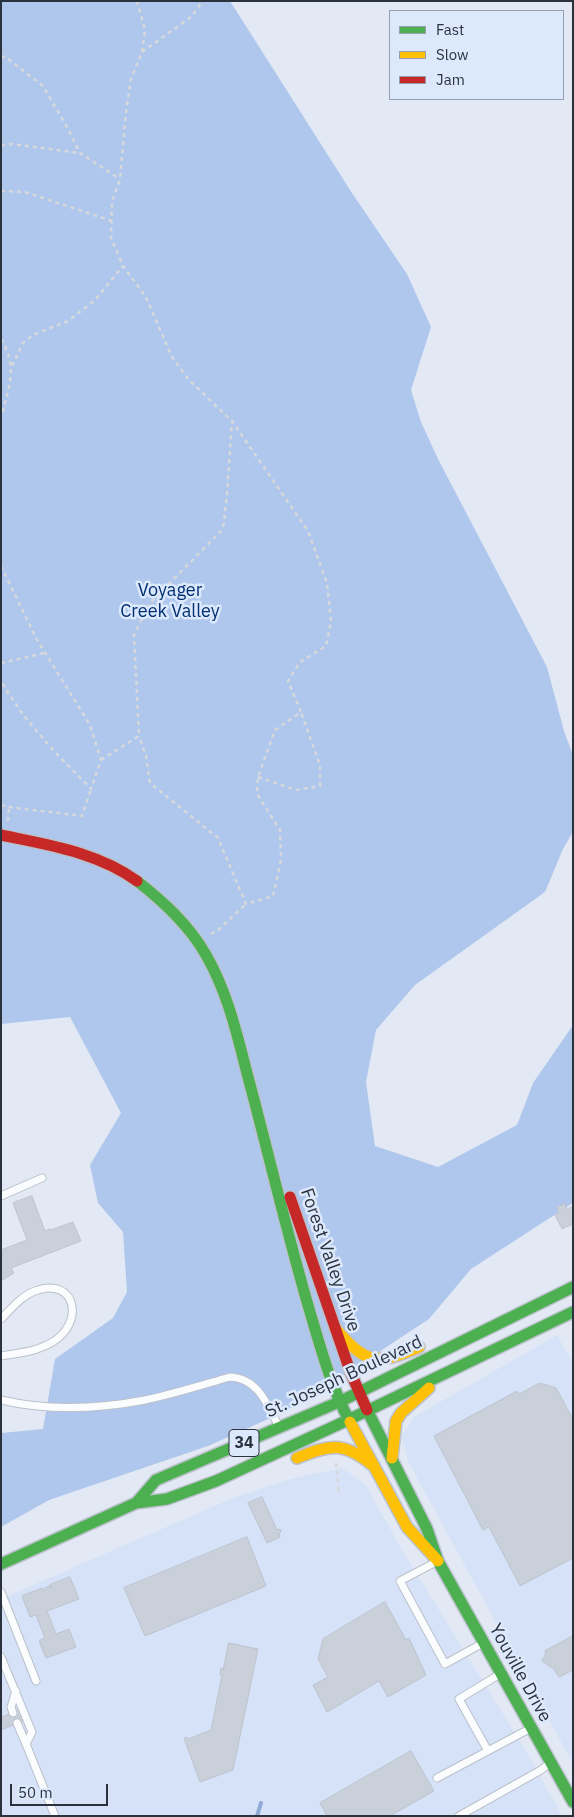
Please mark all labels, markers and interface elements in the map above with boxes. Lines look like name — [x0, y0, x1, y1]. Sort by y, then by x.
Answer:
legend — [389, 10, 564, 100]
text: Fast — [436, 20, 464, 39]
text: Slow — [436, 45, 469, 64]
text: Jam — [436, 70, 465, 89]
park label: Voyager Creek Valley — [120, 580, 220, 622]
street label: Forest Valley Drive — [295, 1186, 365, 1334]
street label: St. Joseph Boulevard — [262, 1331, 426, 1423]
road number: 34 — [229, 1430, 259, 1456]
street label: Youville Drive — [484, 1620, 556, 1726]
scale bar — [12, 1774, 110, 1806]
text: 50 m — [18, 1783, 53, 1802]

